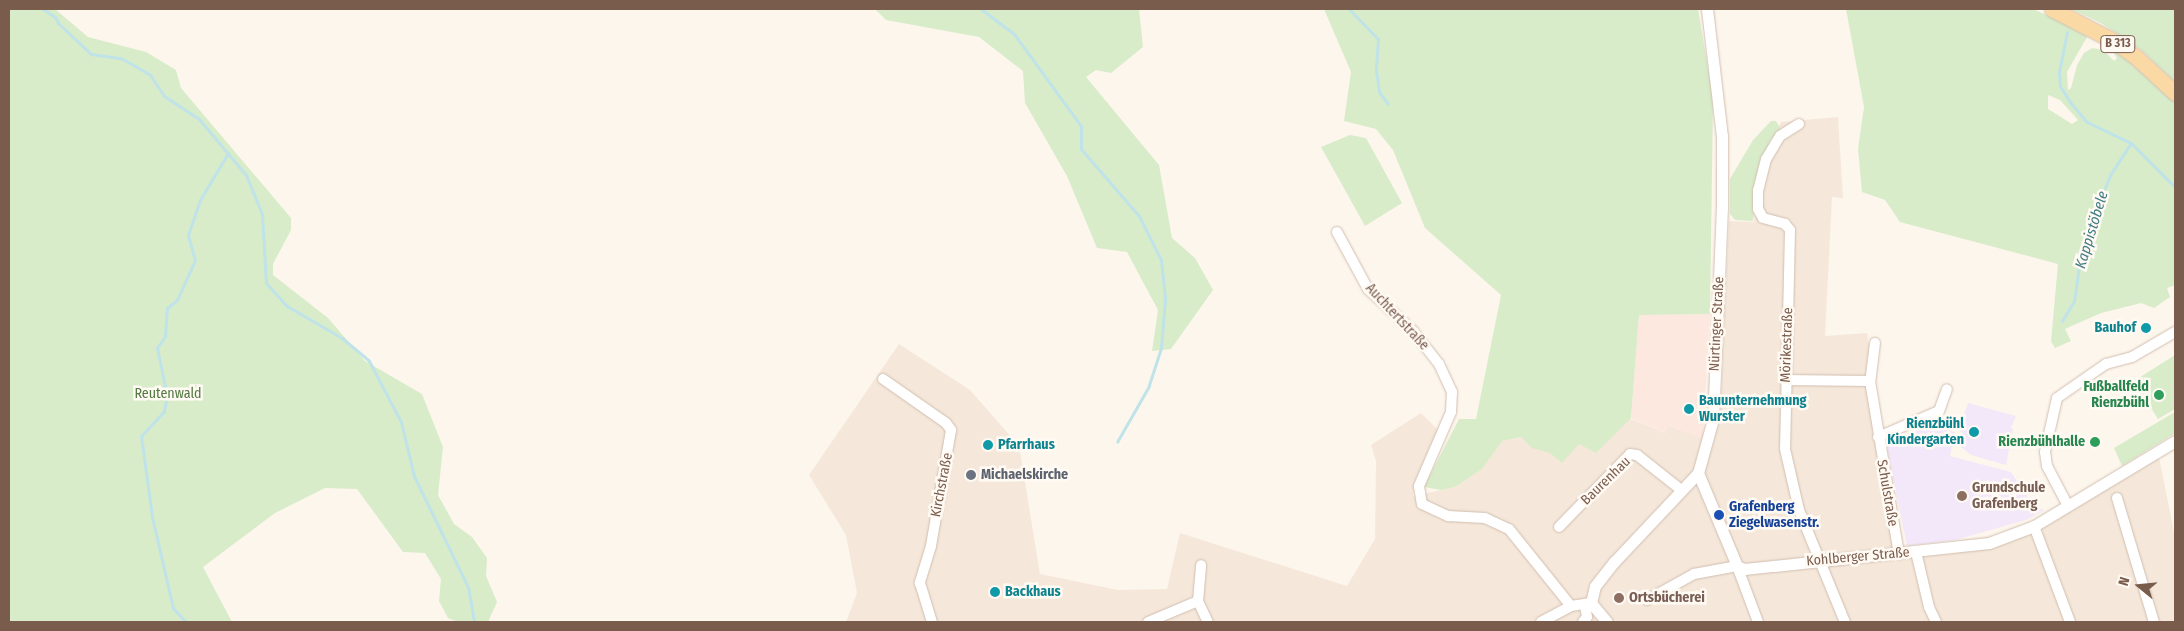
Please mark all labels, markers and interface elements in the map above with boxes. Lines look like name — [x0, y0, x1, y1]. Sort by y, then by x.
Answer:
road number: B 313 — [2099, 34, 2137, 54]
water label: Kappistöbele — [2072, 189, 2112, 271]
street label: Nürtinger Straße — [1706, 276, 1728, 372]
street label: Auchtertstraße — [1362, 280, 1432, 354]
street label: Mörikestraße — [1777, 307, 1797, 383]
place label: Bauhof — [2095, 320, 2136, 336]
marker: Bauhof — [2140, 322, 2152, 334]
place label: Fußballfeld Rienzbühl — [2083, 379, 2149, 412]
park label: Reutenwald — [134, 386, 202, 402]
marker: Fußballfeld Rienzbühl — [2153, 389, 2165, 401]
place label: Bauunternehmung Wurster — [1699, 393, 1807, 426]
marker: Bauunternehmung Wurster — [1683, 403, 1695, 415]
place label: Rienzbühl Kindergarten — [1887, 416, 1964, 448]
marker: Rienzbühl Kindergarten — [1968, 426, 1980, 438]
place label: Rienzbühlhalle — [1998, 434, 2085, 450]
marker: Rienzbühlhalle — [2089, 436, 2101, 448]
place label: Pfarrhaus — [998, 437, 1055, 453]
marker: Pfarrhaus — [982, 439, 994, 451]
street label: Kirchstraße — [928, 451, 956, 519]
street label: Baurenhau — [1578, 453, 1634, 509]
street label: Schulstraße — [1873, 458, 1901, 528]
place label: Michaelskirche — [981, 467, 1068, 483]
marker: Michaelskirche — [965, 469, 977, 481]
place label: Grundschule Grafenberg — [1972, 480, 2045, 512]
marker: Grundschule Grafenberg — [1956, 490, 1968, 502]
place label: Grafenberg Ziegelwasenstr. — [1729, 499, 1819, 532]
marker: Grafenberg Ziegelwasenstr. — [1713, 509, 1725, 521]
street label: Kohlberger Straße — [1806, 544, 1910, 570]
north arrow — [2114, 561, 2164, 611]
text: N — [2115, 575, 2134, 588]
place label: Backhaus — [1005, 584, 1061, 600]
marker: Backhaus — [989, 586, 1001, 598]
place label: Ortsbücherei — [1629, 590, 1705, 606]
marker: Ortsbücherei — [1613, 592, 1625, 604]

